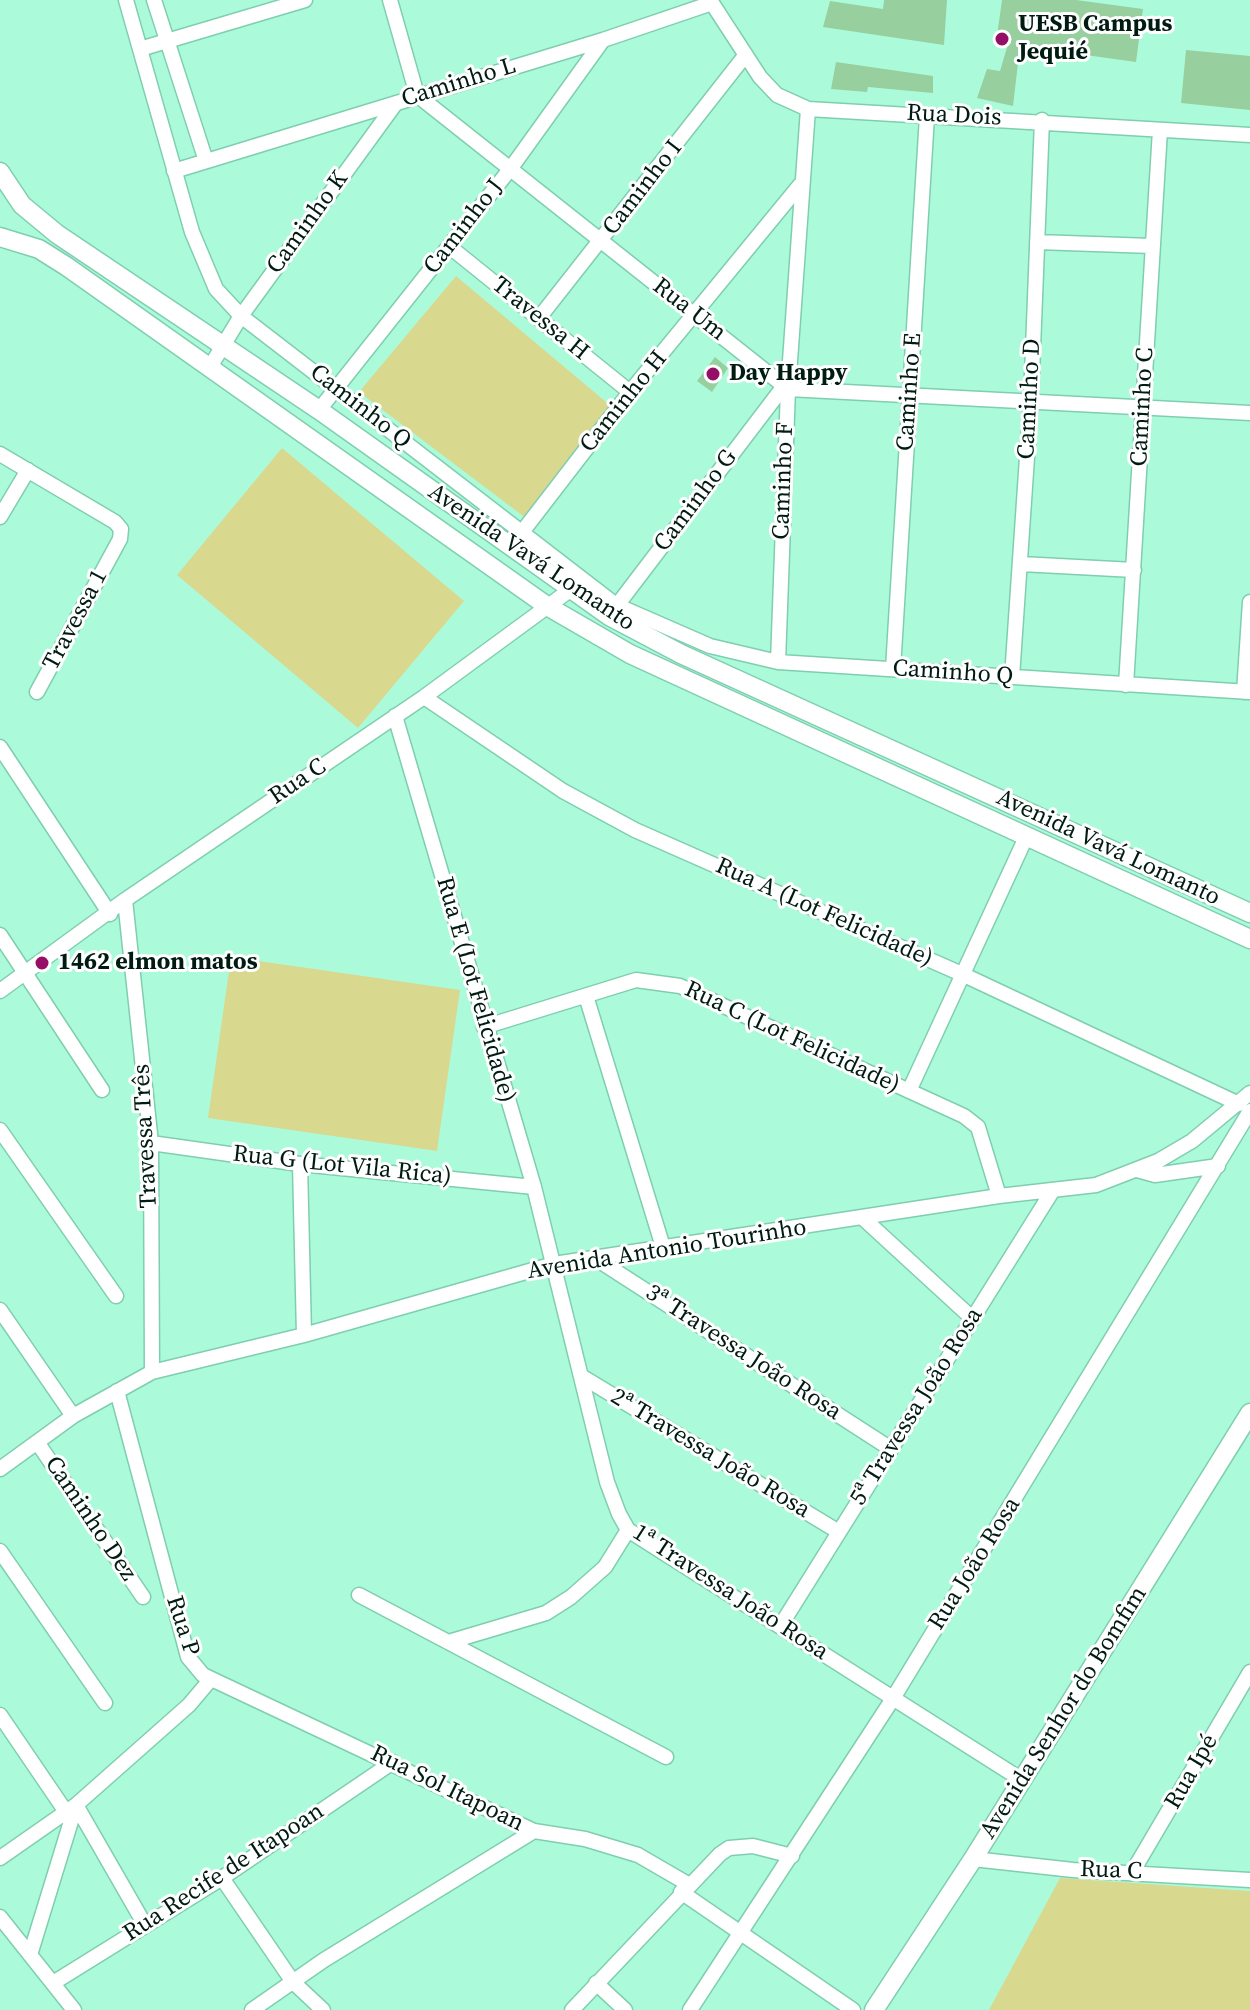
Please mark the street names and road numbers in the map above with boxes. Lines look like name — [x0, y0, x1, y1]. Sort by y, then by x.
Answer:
street label: Caminho L — [398, 52, 520, 114]
street label: Rua Dois — [906, 99, 1002, 133]
street label: Caminho I — [597, 135, 689, 241]
street label: Caminho K — [261, 166, 355, 280]
street label: Caminho J — [418, 174, 510, 280]
street label: Travessa H — [486, 271, 594, 367]
street label: Rua Um — [646, 272, 732, 348]
street label: Caminho E — [892, 332, 928, 452]
street label: Caminho D — [1012, 338, 1048, 460]
street label: Caminho H — [574, 345, 674, 459]
street label: Caminho C — [1126, 347, 1160, 467]
street label: Caminho Q — [304, 358, 416, 456]
street label: Caminho F — [768, 422, 800, 540]
street label: Caminho G — [648, 444, 744, 558]
street label: Avenida Vavá Lomanto — [422, 478, 640, 638]
street label: Travessa 1 — [37, 565, 115, 675]
street label: Caminho Q — [892, 654, 1014, 692]
street label: Rua C — [264, 753, 332, 811]
street label: Avenida Vavá Lomanto — [992, 784, 1224, 912]
street label: Rua A (Lot Felicidade) — [711, 852, 937, 974]
street label: Rua E (Lot Felicidade) — [429, 874, 521, 1106]
street label: Rua C (Lot Felicidade) — [680, 975, 904, 1101]
street label: Travessa Três — [128, 1063, 164, 1209]
street label: Rua G (Lot Vila Rica) — [231, 1140, 453, 1192]
street label: Avenida Antonio Tourinho — [525, 1214, 809, 1286]
street label: 3ª Travessa João Rosa — [640, 1279, 846, 1427]
street label: 5ª Travessa João Rosa — [844, 1303, 990, 1511]
street label: 2ª Travessa João Rosa — [605, 1383, 815, 1525]
street label: Caminho Dez — [38, 1451, 142, 1587]
street label: Rua João Rosa — [923, 1492, 1027, 1636]
street label: 1ª Travessa João Rosa — [627, 1519, 833, 1667]
street label: Avenida Senhor do Bomfim — [974, 1581, 1154, 1845]
street label: Rua P — [159, 1592, 205, 1660]
street label: Rua Ipé — [1159, 1729, 1225, 1815]
street label: Rua Sol Itapoan — [366, 1739, 528, 1839]
street label: Rua Recife de Itapoan — [118, 1797, 330, 1949]
street label: Rua C — [1079, 1856, 1143, 1886]

